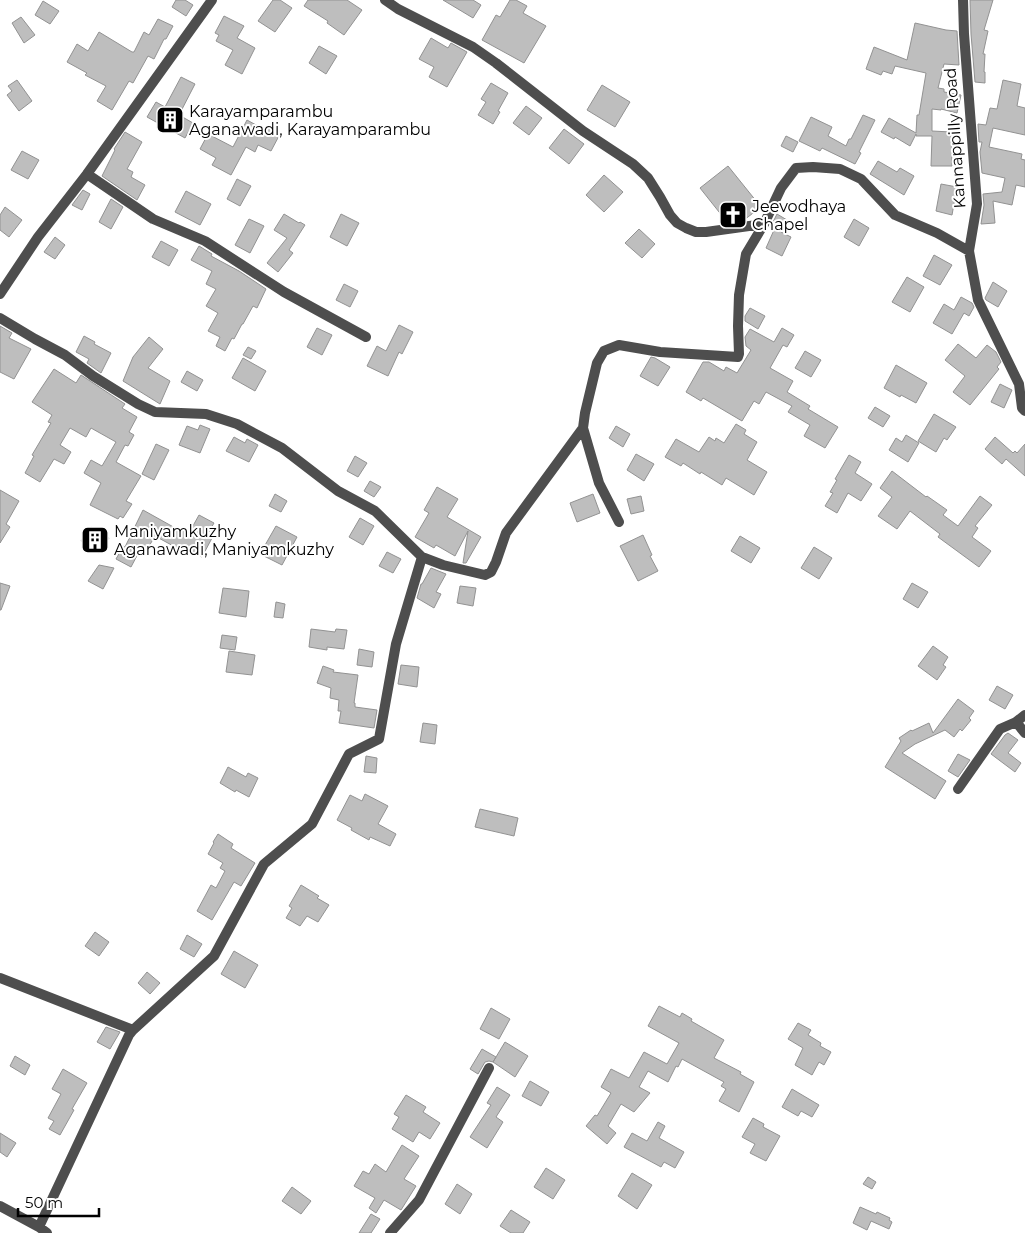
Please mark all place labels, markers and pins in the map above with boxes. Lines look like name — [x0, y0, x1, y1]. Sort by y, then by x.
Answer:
place label: Karayamparambu Aganawadi, Karayamparambu — [189, 102, 431, 139]
building icon: Karayamparambu Aganawadi, Karayamparambu — [155, 105, 185, 135]
place label: Jeevodhaya Chapel — [751, 197, 846, 234]
church icon: Jeevodhaya Chapel — [718, 200, 748, 230]
place label: Maniyamkuzhy Aganawadi, Maniyamkuzhy — [114, 522, 334, 559]
building icon: Maniyamkuzhy Aganawadi, Maniyamkuzhy — [80, 525, 110, 555]

